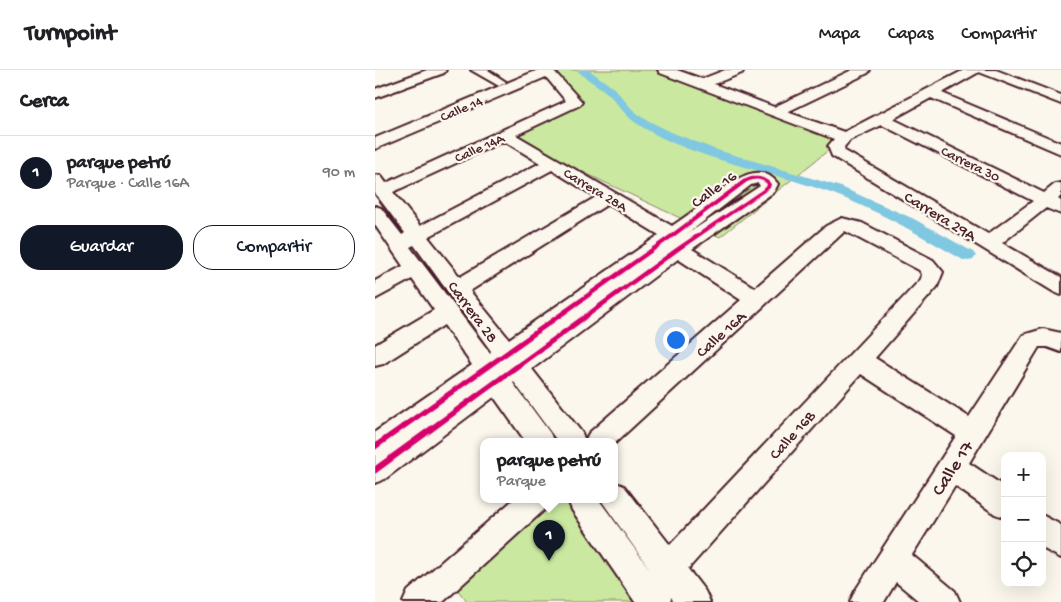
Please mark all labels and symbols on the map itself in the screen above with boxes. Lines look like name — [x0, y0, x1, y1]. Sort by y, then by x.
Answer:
street label: Calle 14 — [438, 94, 486, 127]
street label: Calle 14A — [453, 131, 508, 168]
street label: Carrera 30 — [938, 144, 1002, 187]
street label: Carrera 28A — [560, 165, 630, 217]
street label: Calle 16 — [689, 168, 742, 214]
street label: Carrera 29A — [900, 189, 980, 248]
street label: Carrera 28 — [442, 279, 501, 348]
street label: Calle 16A — [693, 307, 752, 363]
your location — [663, 327, 689, 353]
street label: Calle 16B — [767, 407, 821, 465]
street label: Calle 17 — [928, 436, 981, 501]
pin: 1 — [533, 520, 565, 561]

